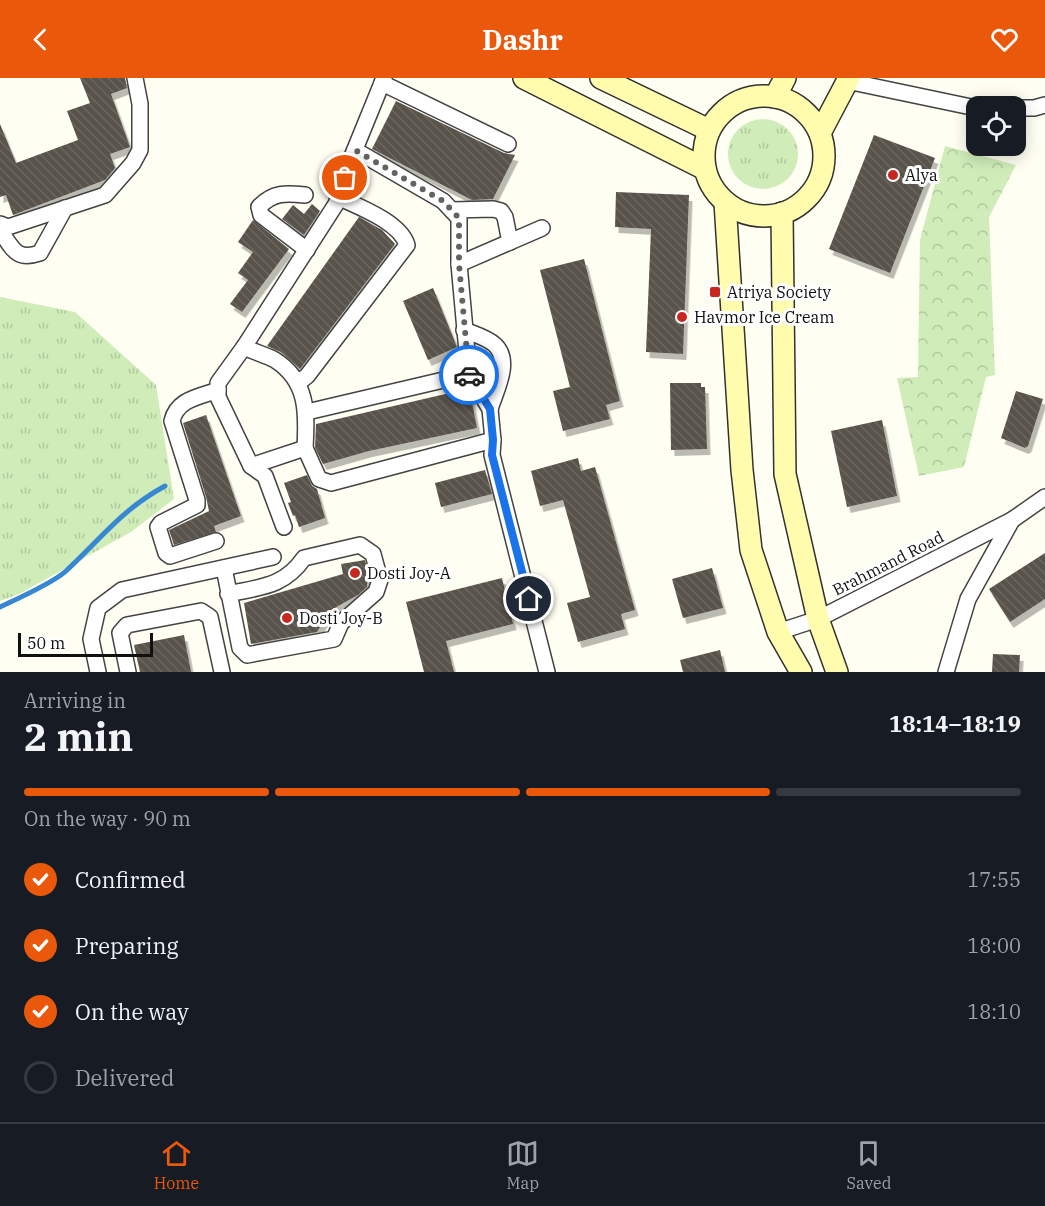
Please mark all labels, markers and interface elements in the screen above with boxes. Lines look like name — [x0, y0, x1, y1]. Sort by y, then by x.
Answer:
text: Dashr — [482, 22, 563, 57]
icon: back — [24, 23, 57, 56]
icon: heart — [988, 23, 1021, 56]
map controls — [966, 96, 1026, 156]
button: locate — [966, 96, 1026, 156]
pin — [319, 152, 370, 203]
icon: bag — [328, 161, 361, 194]
place label: Alya — [905, 165, 938, 185]
marker: Alya — [886, 168, 900, 182]
place label: Atriya Society — [727, 282, 831, 302]
marker: Atriya Society — [708, 285, 722, 299]
place label: Havmor Ice Cream — [694, 307, 835, 327]
marker: Havmor Ice Cream — [675, 310, 689, 324]
courier — [439, 345, 499, 405]
icon: car — [453, 359, 486, 392]
street label: Brahmand Road — [829, 526, 947, 600]
place label: Dosti Joy-A — [367, 563, 451, 583]
marker: Dosti Joy-A — [348, 566, 362, 580]
pin — [503, 573, 554, 624]
icon: home — [512, 582, 545, 615]
place label: Dosti Joy-B — [299, 608, 383, 628]
marker: Dosti Joy-B — [280, 611, 294, 625]
scale bar — [18, 630, 153, 658]
text: 50 m — [27, 633, 65, 653]
text: Arriving in — [24, 687, 126, 714]
text: 18:14–18:19 — [889, 709, 1021, 738]
text: 2 min — [24, 711, 133, 762]
text: On the way · 90 m — [24, 805, 191, 832]
icon: check — [24, 863, 57, 896]
text: Confirmed — [75, 865, 186, 894]
text: 17:55 — [967, 866, 1021, 893]
icon: check — [24, 929, 57, 962]
text: Preparing — [75, 931, 179, 960]
text: 18:00 — [967, 932, 1021, 959]
icon: check — [24, 995, 57, 1028]
text: On the way — [75, 997, 189, 1026]
text: 18:10 — [967, 998, 1021, 1025]
text: Delivered — [75, 1063, 174, 1092]
tab: Home — [154, 1137, 199, 1193]
tab: Map — [506, 1137, 539, 1193]
tab: Saved — [847, 1137, 891, 1193]

